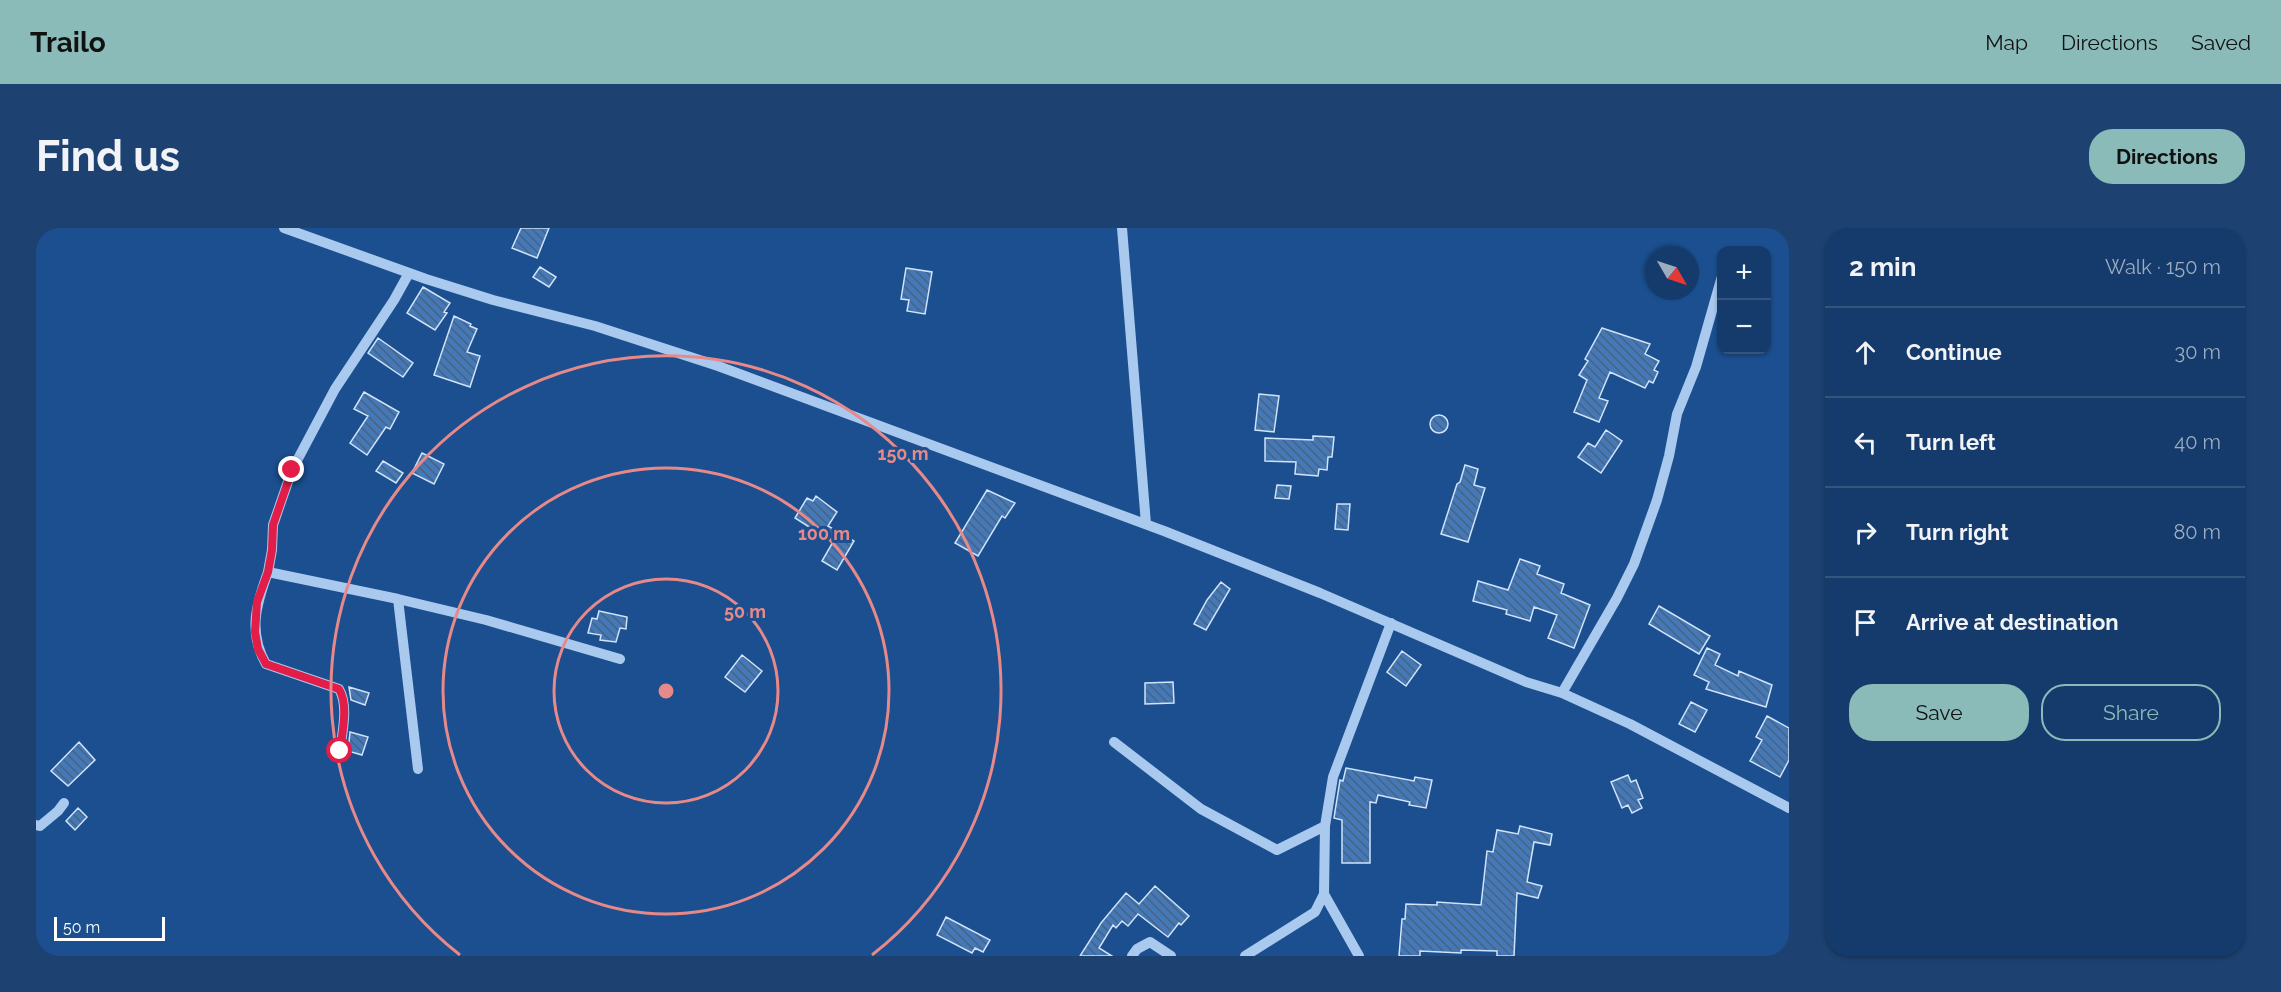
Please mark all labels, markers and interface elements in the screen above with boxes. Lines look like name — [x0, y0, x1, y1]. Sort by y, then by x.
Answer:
text: Trailo — [30, 26, 106, 59]
text: Map — [1985, 30, 2028, 55]
text: Directions — [2061, 30, 2158, 55]
text: Saved — [2191, 30, 2251, 55]
button: Directions — [2089, 129, 2245, 184]
text: Find us — [36, 132, 180, 181]
north arrow — [1645, 246, 1699, 300]
map controls — [1717, 246, 1771, 354]
button: + — [1717, 246, 1771, 300]
text: 2 min — [1849, 252, 1916, 282]
text: Walk · 150 m — [2105, 255, 2221, 279]
button: − — [1717, 300, 1771, 354]
icon: ahead — [1849, 336, 1882, 369]
text: Continue — [1906, 339, 2002, 365]
text: 30 m — [2175, 340, 2221, 364]
icon: left — [1849, 426, 1882, 459]
text: Turn left — [1906, 429, 1996, 455]
text: 40 m — [2174, 430, 2221, 454]
text: 150 m — [878, 443, 929, 464]
route end — [278, 456, 304, 482]
icon: right — [1849, 516, 1882, 549]
text: Turn right — [1906, 519, 2009, 545]
text: 80 m — [2173, 520, 2221, 544]
text: 100 m — [798, 523, 850, 544]
text: 50 m — [724, 601, 766, 622]
icon: arrive — [1849, 606, 1882, 639]
text: Arrive at destination — [1906, 609, 2119, 635]
centre of rings — [656, 681, 676, 701]
button: Save — [1849, 684, 2029, 741]
button: Share — [2041, 684, 2221, 741]
route start — [326, 737, 352, 763]
scale bar — [54, 914, 165, 942]
text: 50 m — [63, 918, 100, 937]

